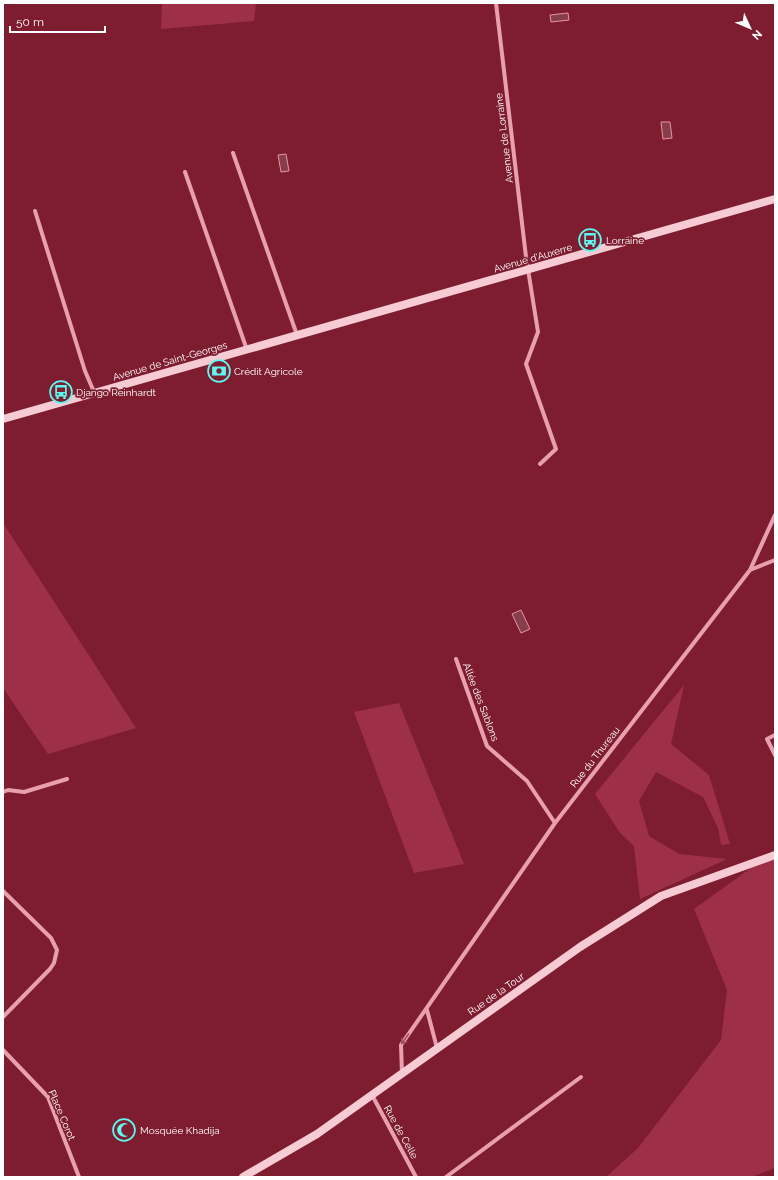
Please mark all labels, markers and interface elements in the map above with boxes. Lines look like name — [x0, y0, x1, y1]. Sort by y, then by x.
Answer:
scale bar — [10, 8, 105, 34]
north arrow — [730, 8, 770, 48]
text: 50 m — [16, 15, 44, 29]
text: N — [749, 27, 764, 42]
street label: Avenue de Lorraine — [493, 92, 515, 183]
bus stop icon: Lorraine — [577, 227, 603, 253]
place label: Lorraine — [606, 235, 644, 246]
street label: Avenue d'Auxerre — [492, 241, 574, 274]
street label: Avenue de Saint-Georges — [112, 339, 229, 383]
bank icon: Crédit Agricole — [206, 358, 232, 384]
place label: Crédit Agricole — [234, 366, 303, 377]
bus stop icon: Django Reinhardt — [48, 379, 74, 405]
place label: Django Reinhardt — [76, 387, 156, 398]
street label: Allée des Sablons — [461, 661, 501, 743]
street label: Rue du Thureau — [568, 725, 622, 789]
street label: Rue de la Tour — [466, 970, 527, 1018]
one-way arrow — [401, 1033, 410, 1044]
street label: Place Corot — [46, 1088, 78, 1142]
street label: Rue de Celle — [382, 1103, 420, 1161]
mosque icon: Mosquée Khadija — [111, 1117, 137, 1143]
place label: Mosquée Khadija — [140, 1125, 220, 1136]

